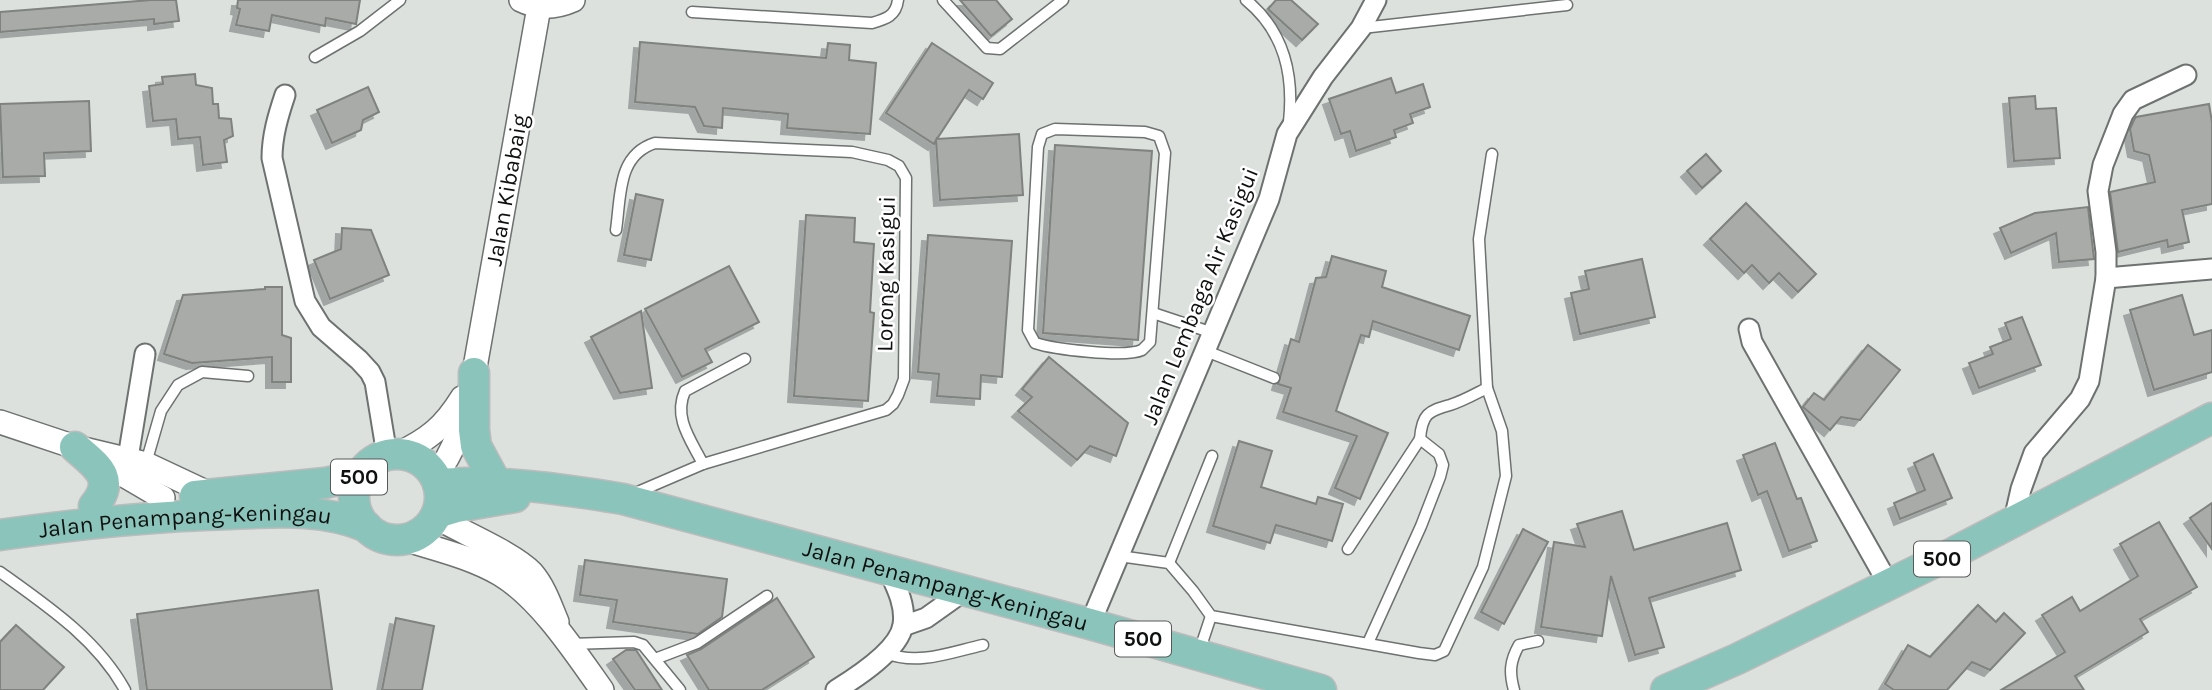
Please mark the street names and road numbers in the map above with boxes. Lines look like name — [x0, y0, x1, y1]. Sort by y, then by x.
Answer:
street label: Jalan Kibabaig — [480, 112, 534, 268]
street label: Jalan Lembaga Air Kasigui — [1136, 163, 1264, 429]
street label: Lorong Kasigui — [871, 196, 901, 352]
road number: 500 — [331, 460, 387, 494]
street label: Jalan Penampang-Keningau — [37, 499, 334, 543]
street label: Jalan Penampang-Keningau — [800, 534, 1091, 636]
road number: 500 — [1914, 542, 1970, 576]
road number: 500 — [1115, 622, 1171, 656]

